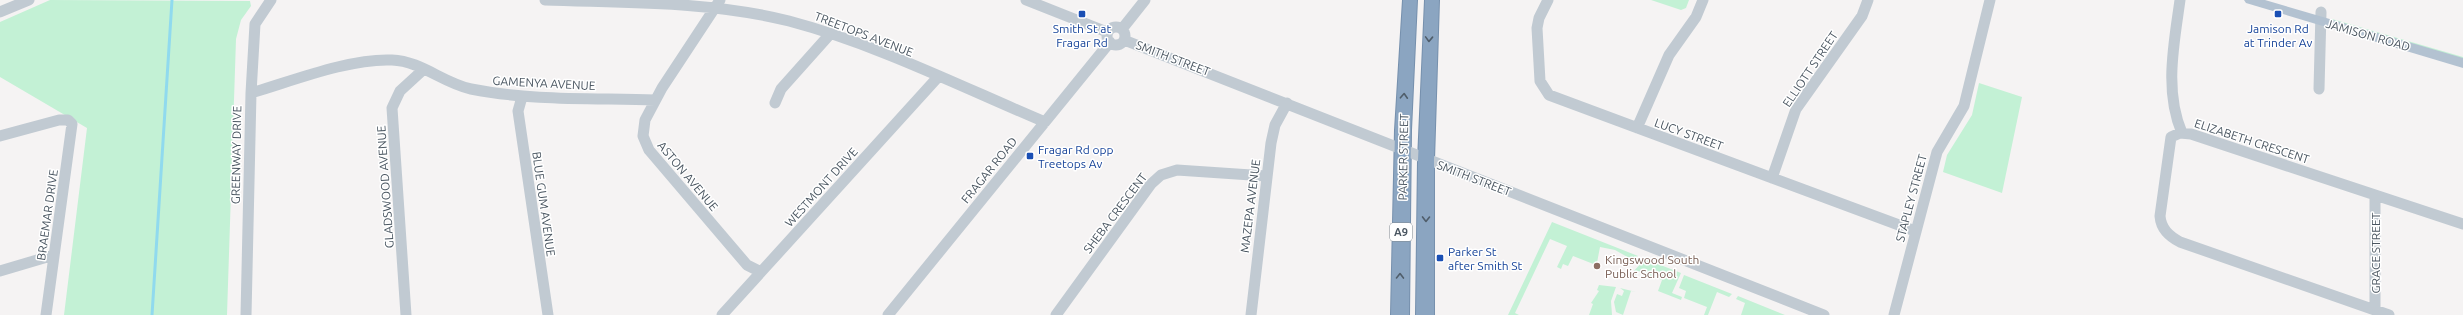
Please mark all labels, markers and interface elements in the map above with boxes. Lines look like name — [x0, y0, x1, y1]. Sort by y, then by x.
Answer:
street label: TREETOPS AVENUE — [813, 9, 915, 59]
marker: Smith St at Fragar Rd — [1077, 9, 1087, 19]
marker: Jamison Rd at Trinder Av — [2273, 9, 2283, 19]
street label: JAMISON ROAD — [2324, 17, 2412, 53]
place label: Smith St at Fragar Rd — [1053, 22, 1112, 49]
place label: Jamison Rd at Trinder Av — [2244, 22, 2312, 49]
street label: ELLIOTT STREET — [1780, 29, 1840, 109]
one-way arrow — [1425, 36, 1434, 42]
street label: SMITH STREET — [1134, 38, 1212, 78]
street label: GAMENYA AVENUE — [492, 74, 596, 92]
one-way arrow — [1400, 93, 1409, 99]
street label: GREENWAY DRIVE — [229, 105, 243, 204]
street label: PARKER STREET — [1396, 113, 1410, 201]
street label: LUCY STREET — [1653, 116, 1725, 153]
street label: ELIZABETH CRESCENT — [2193, 116, 2311, 166]
street label: GLADSWOOD AVENUE — [374, 125, 396, 249]
street label: FRAGAR ROAD — [959, 135, 1019, 205]
street label: ASTON AVENUE — [655, 139, 721, 213]
place label: Fragar Rd opp Treetops Av — [1038, 143, 1113, 170]
street label: WESTMONT DRIVE — [782, 145, 860, 229]
street label: BLUE GUM AVENUE — [530, 151, 558, 257]
marker: Fragar Rd opp Treetops Av — [1025, 151, 1035, 161]
street label: STAPLEY STREET — [1893, 152, 1929, 243]
street label: MAZEPA AVENUE — [1238, 158, 1262, 254]
street label: SMITH STREET — [1435, 158, 1513, 198]
street label: BRAEMAR DRIVE — [34, 168, 60, 261]
street label: SHEBA CRESCENT — [1081, 170, 1149, 256]
street label: GRACE STREET — [2369, 212, 2382, 293]
one-way arrow — [1422, 216, 1430, 222]
road number: A9 — [1390, 223, 1412, 241]
place label: Parker St after Smith St — [1448, 245, 1523, 272]
marker: Parker St after Smith St — [1435, 253, 1445, 263]
place label: Kingswood South Public School — [1605, 253, 1699, 280]
marker: Kingswood South Public School — [1592, 261, 1602, 271]
one-way arrow — [1396, 273, 1404, 279]

